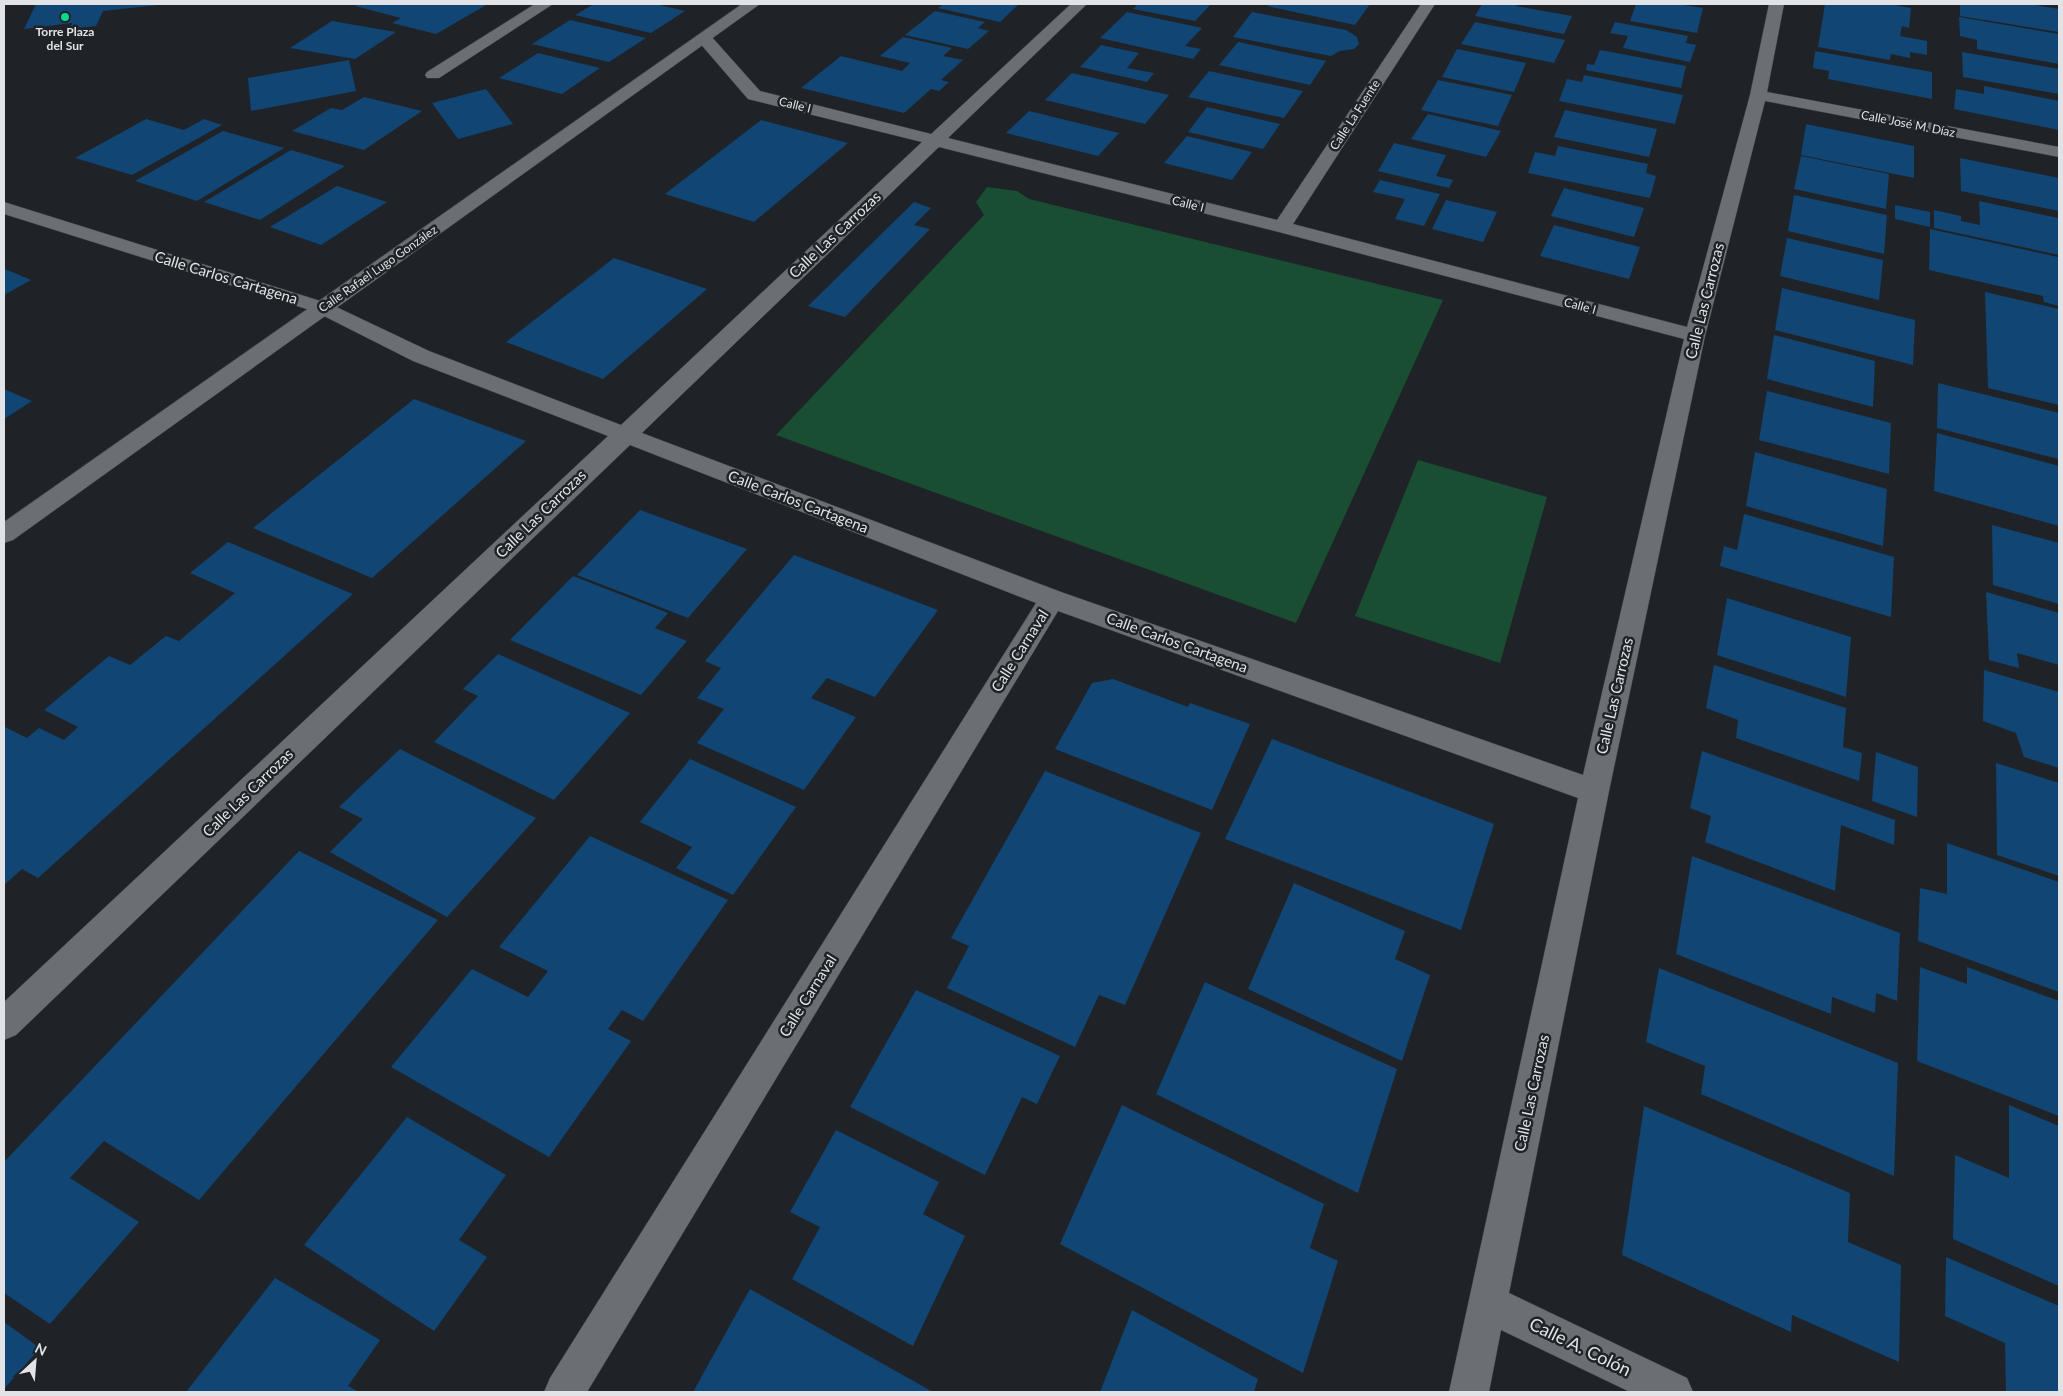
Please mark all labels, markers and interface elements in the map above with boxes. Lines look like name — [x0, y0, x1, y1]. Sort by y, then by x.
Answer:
marker: Torre Plaza del Sur — [59, 11, 71, 23]
place label: Torre Plaza del Sur — [36, 24, 94, 53]
street label: Calle La Fuente — [1326, 77, 1383, 153]
street label: Calle I — [778, 93, 813, 116]
street label: Calle José M. Díaz — [1860, 107, 1957, 140]
street label: Calle Las Carrozas — [785, 187, 884, 281]
street label: Calle I — [1171, 192, 1206, 215]
street label: Calle Rafael Lugo González — [315, 222, 440, 315]
street label: Calle Las Carrozas — [1681, 241, 1727, 361]
street label: Calle Carlos Cartagena — [152, 247, 300, 307]
street label: Calle I — [1563, 294, 1598, 317]
street label: Calle Las Carrozas — [491, 465, 589, 561]
street label: Calle Carlos Cartagena — [726, 466, 871, 536]
street label: Calle Carnaval — [987, 606, 1052, 695]
street label: Calle Carlos Cartagena — [1104, 608, 1250, 676]
street label: Calle Las Carrozas — [1592, 636, 1636, 756]
street label: Calle Las Carrozas — [198, 744, 296, 840]
street label: Calle Carnaval — [775, 951, 840, 1040]
street label: Calle Las Carrozas — [1510, 1033, 1552, 1153]
street label: Calle A. Colón — [1526, 1312, 1635, 1380]
north arrow — [10, 1336, 60, 1386]
text: N — [32, 1339, 49, 1359]

